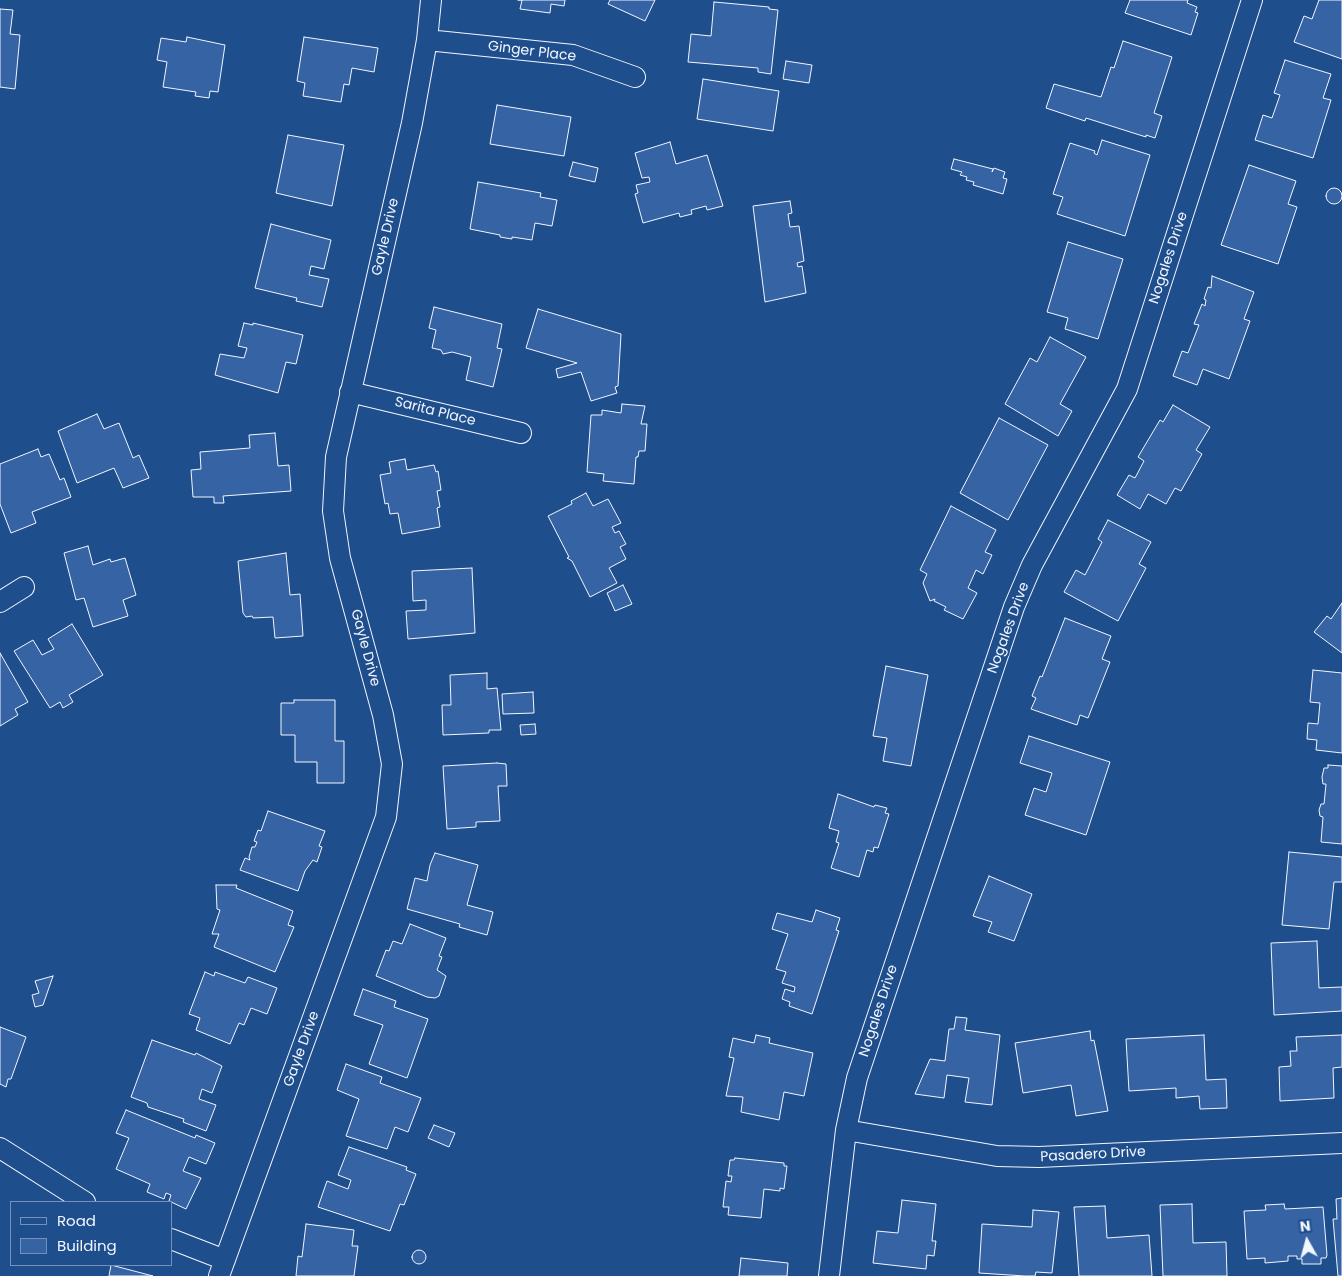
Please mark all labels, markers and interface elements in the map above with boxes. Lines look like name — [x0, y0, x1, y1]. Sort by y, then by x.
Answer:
street label: Ginger Place — [487, 38, 577, 66]
street label: Gayle Drive — [369, 197, 403, 277]
street label: Nogales Drive — [1146, 210, 1192, 306]
street label: Sarita Place — [393, 394, 477, 430]
street label: Nogales Drive — [985, 580, 1033, 676]
street label: Gayle Drive — [347, 608, 383, 688]
street label: Nogales Drive — [856, 963, 902, 1059]
street label: Gayle Drive — [281, 1009, 323, 1089]
street label: Pasadero Drive — [1040, 1144, 1146, 1166]
legend — [10, 1201, 172, 1266]
text: Road — [57, 1210, 96, 1231]
north arrow — [1282, 1216, 1332, 1266]
text: N — [1299, 1216, 1312, 1237]
text: Building — [57, 1235, 117, 1256]

